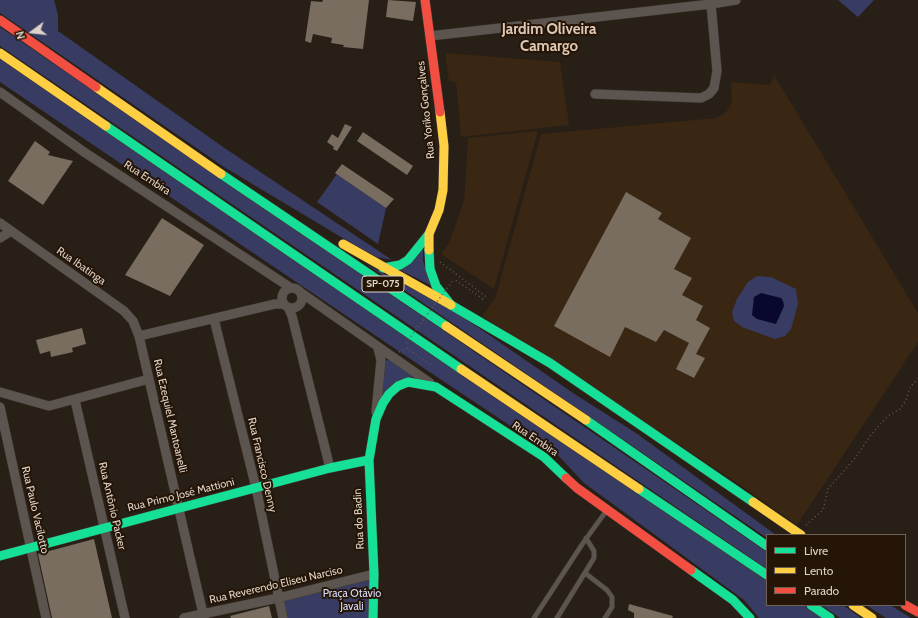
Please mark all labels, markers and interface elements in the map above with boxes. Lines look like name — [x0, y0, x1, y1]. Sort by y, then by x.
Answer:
north arrow — [12, 12, 52, 52]
district label: Jardim Oliveira Camargo — [502, 21, 596, 56]
text: N — [13, 30, 28, 41]
street label: Rua Yoriko Gonçalves — [414, 60, 438, 160]
street label: Rua Embira — [121, 158, 173, 198]
street label: Rua Ibatinga — [54, 244, 108, 288]
road number: SP-075 — [362, 276, 404, 292]
street label: Rua Ezequiel Mantoanelli — [150, 358, 190, 474]
street label: Rua Francisco Denny — [245, 416, 279, 514]
street label: Rua Embira — [509, 419, 561, 459]
street label: Rua Antônio Packer — [95, 461, 129, 551]
street label: Rua Paulo Vacilotto — [19, 465, 51, 555]
street label: Rua Primo José Mattioni — [126, 475, 236, 515]
street label: Rua do Badin — [351, 488, 367, 550]
legend — [766, 534, 906, 606]
text: Livre — [804, 543, 828, 558]
street label: Rua Reverendo Eliseu Narciso — [208, 563, 344, 607]
text: Lento — [804, 563, 833, 578]
text: Parado — [804, 583, 839, 598]
park label: Praça Otávio Javali — [323, 587, 381, 613]

